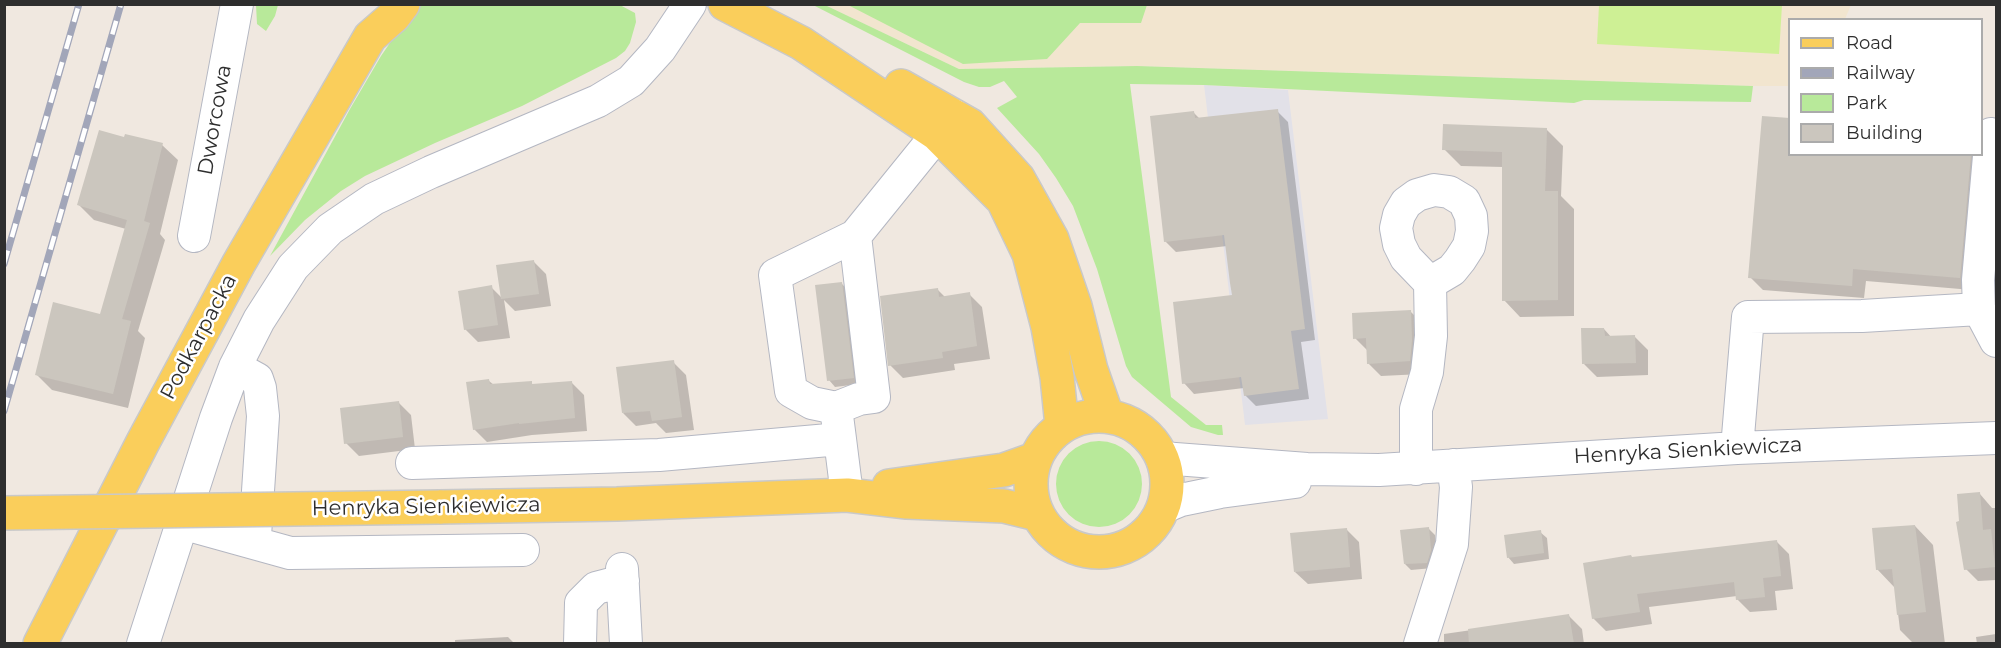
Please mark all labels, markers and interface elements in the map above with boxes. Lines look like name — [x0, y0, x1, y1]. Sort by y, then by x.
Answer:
legend — [1788, 18, 1983, 156]
text: Road — [1846, 32, 1893, 54]
text: Railway — [1846, 62, 1915, 84]
street label: Dworcowa — [193, 63, 237, 177]
text: Park — [1846, 92, 1887, 114]
text: Building — [1846, 122, 1923, 144]
street label: Podkarpacka — [155, 270, 243, 404]
street label: Henryka Sienkiewicza — [1573, 432, 1803, 470]
street label: Henryka Sienkiewicza — [311, 492, 541, 522]

